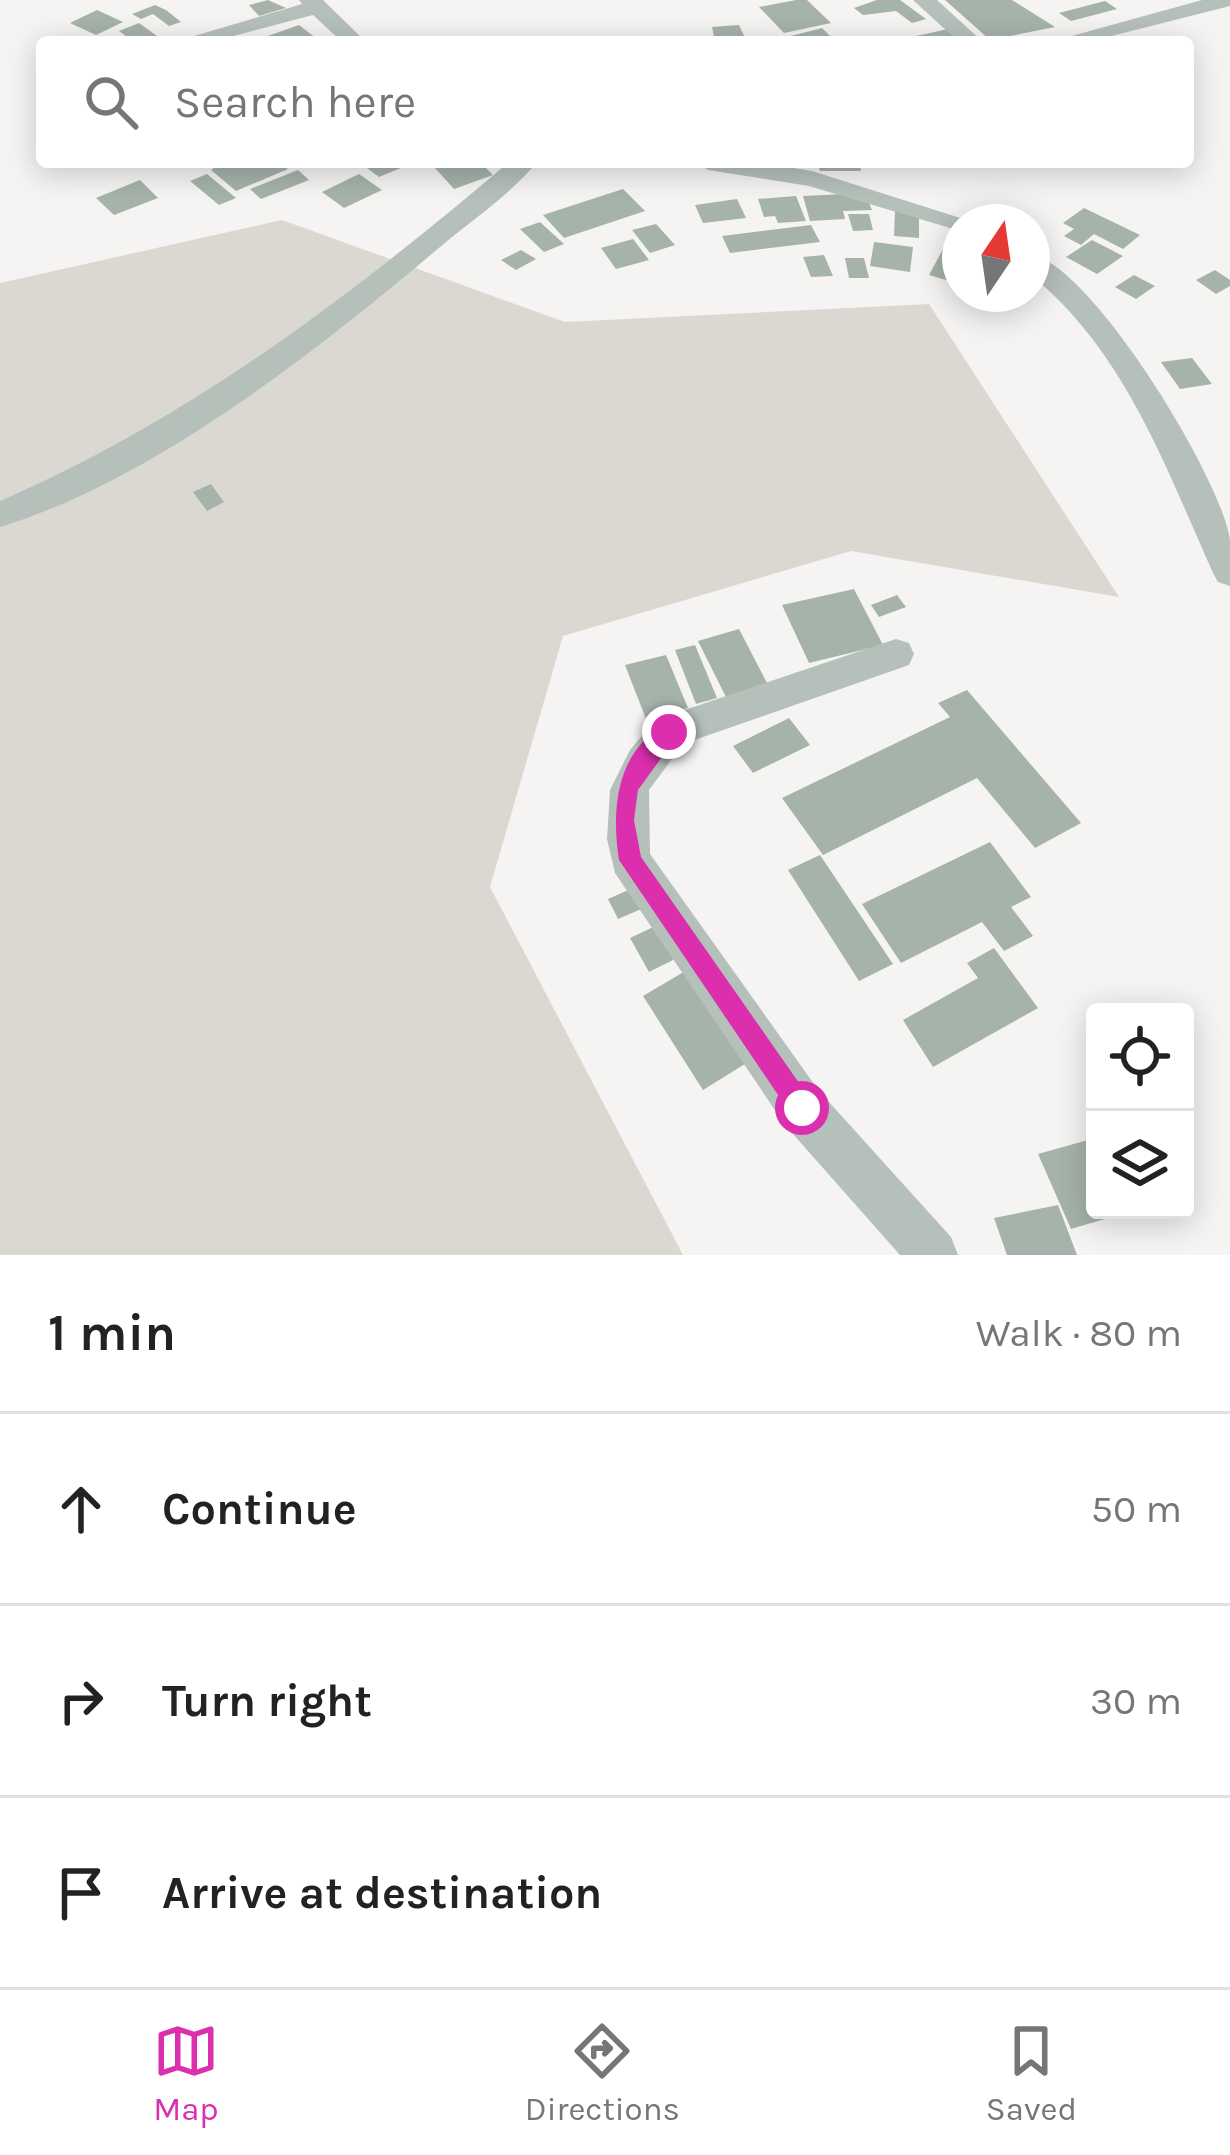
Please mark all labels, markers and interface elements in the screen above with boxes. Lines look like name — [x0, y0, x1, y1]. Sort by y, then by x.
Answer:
search box — [36, 36, 1194, 168]
icon: search — [78, 69, 144, 135]
text: Search here — [174, 76, 416, 128]
north arrow — [942, 204, 1050, 312]
route end — [642, 705, 696, 759]
map controls — [1086, 1003, 1194, 1219]
button: locate — [1086, 1003, 1194, 1111]
route start — [775, 1081, 829, 1135]
button: layers — [1086, 1111, 1194, 1219]
text: 1 min — [48, 1303, 176, 1363]
text: Walk · 80 m — [976, 1310, 1182, 1356]
icon: ahead — [48, 1476, 114, 1542]
text: Continue — [162, 1483, 357, 1535]
text: 50 m — [1091, 1486, 1182, 1532]
icon: right — [48, 1668, 114, 1734]
text: Turn right — [162, 1675, 372, 1727]
text: 30 m — [1090, 1678, 1182, 1724]
icon: arrive — [48, 1860, 114, 1926]
text: Arrive at destination — [162, 1867, 602, 1919]
tab: Map — [153, 2018, 219, 2128]
tab: Directions — [525, 2018, 680, 2128]
tab: Saved — [986, 2018, 1077, 2128]

